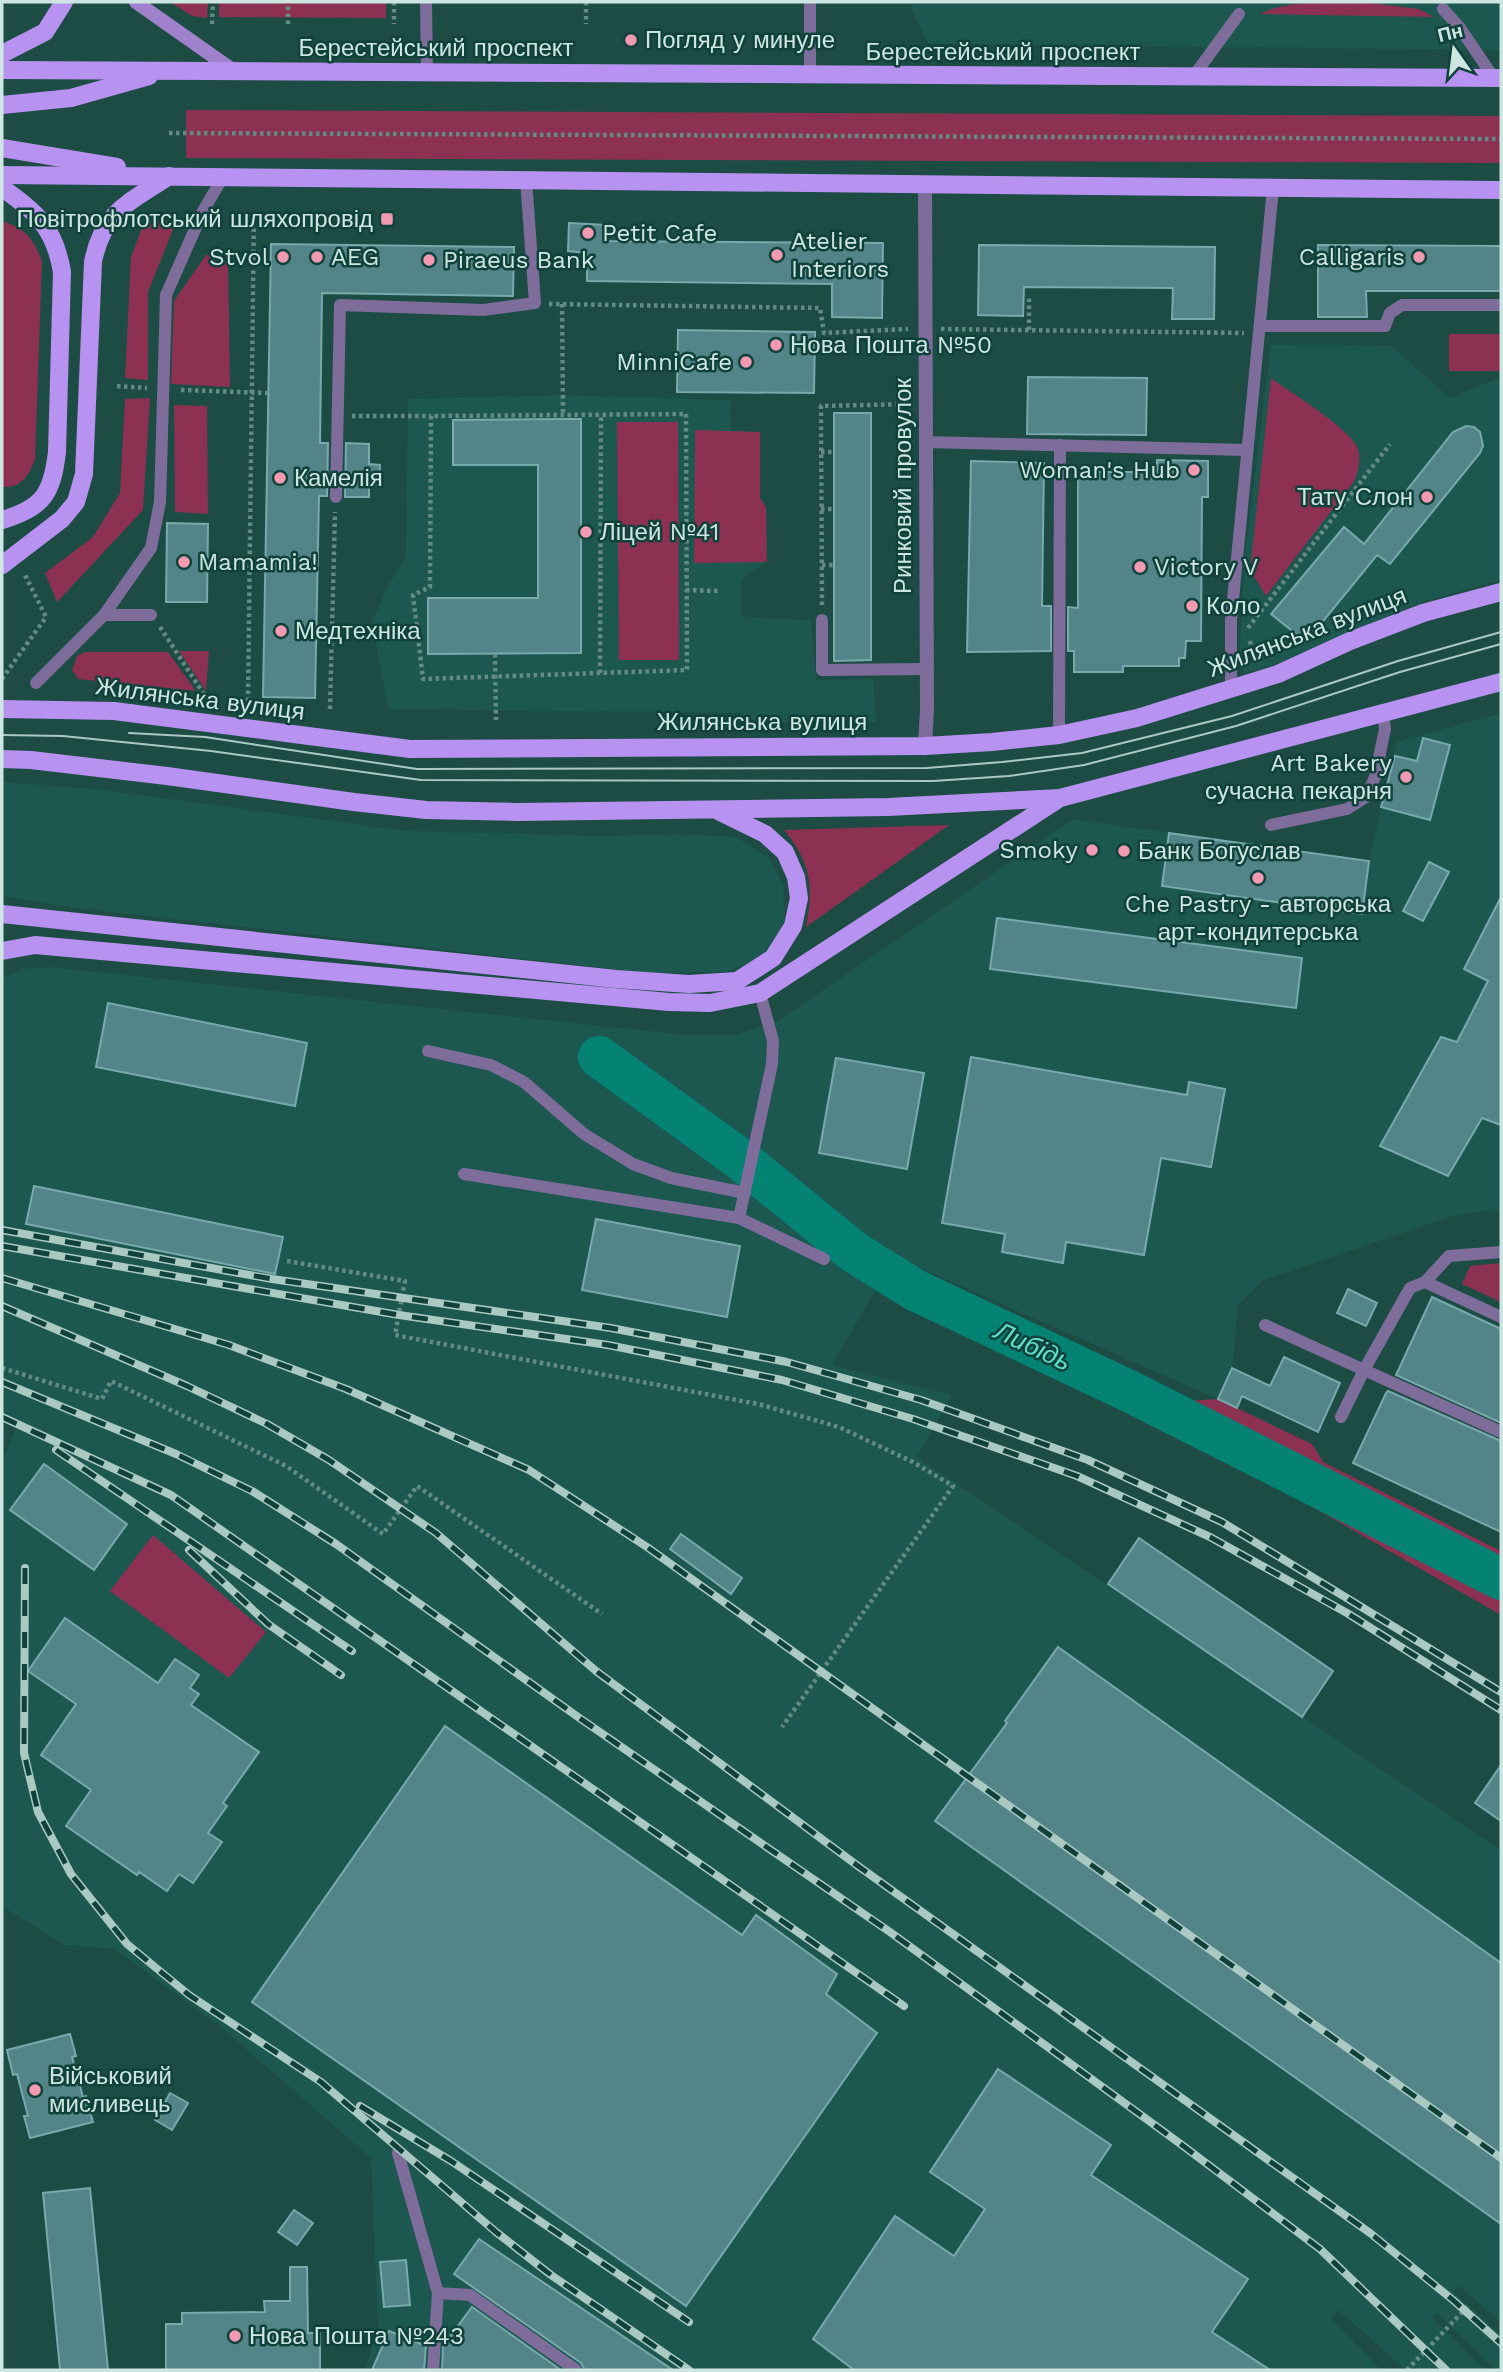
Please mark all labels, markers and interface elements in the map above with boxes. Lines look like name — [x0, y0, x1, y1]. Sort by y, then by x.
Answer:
north arrow — [1419, 14, 1489, 84]
text: Пн — [1435, 19, 1465, 47]
place label: Погляд у минуле — [645, 26, 835, 54]
marker: Погляд у минуле — [623, 32, 639, 48]
street label: Берестейський проспект — [298, 34, 574, 62]
street label: Берестейський проспект — [865, 38, 1141, 66]
place label: Повітрофлотський шляхопровід — [16, 205, 373, 233]
marker: Повітрофлотський шляхопровід — [379, 211, 395, 227]
place label: Petit Cafe — [602, 219, 717, 247]
marker: Petit Cafe — [580, 225, 596, 241]
place label: Atelier Interiors — [791, 227, 889, 283]
place label: Stvol — [209, 243, 270, 271]
place label: AEG — [331, 243, 379, 271]
place label: Calligaris — [1299, 243, 1405, 271]
place label: Piraeus Bank — [443, 246, 595, 274]
marker: Atelier Interiors — [769, 247, 785, 263]
marker: Stvol — [275, 249, 291, 265]
marker: AEG — [309, 249, 325, 265]
marker: Calligaris — [1411, 249, 1427, 265]
marker: Piraeus Bank — [421, 252, 437, 268]
place label: Нова Пошта №50 — [790, 331, 992, 359]
marker: Нова Пошта №50 — [768, 337, 784, 353]
place label: MinniCafe — [616, 348, 732, 376]
marker: MinniCafe — [738, 354, 754, 370]
street label: Ринковий провулок — [889, 377, 917, 594]
place label: Woman's Hub — [1019, 456, 1180, 484]
marker: Woman's Hub — [1186, 462, 1202, 478]
place label: Камелія — [294, 464, 383, 492]
marker: Камелія — [272, 470, 288, 486]
place label: Тату Слон — [1297, 483, 1413, 511]
marker: Тату Слон — [1419, 489, 1435, 505]
place label: Ліцей №41 — [600, 518, 719, 546]
marker: Ліцей №41 — [578, 524, 594, 540]
place label: Mamamia! — [198, 548, 318, 576]
place label: Victory V — [1154, 553, 1258, 581]
marker: Mamamia! — [176, 554, 192, 570]
marker: Victory V — [1132, 559, 1148, 575]
street label: Жилянська вулиця — [1204, 581, 1410, 683]
place label: Коло — [1206, 592, 1260, 620]
marker: Коло — [1184, 598, 1200, 614]
place label: Медтехніка — [295, 617, 421, 645]
marker: Медтехніка — [273, 623, 289, 639]
street label: Жилянська вулиця — [94, 672, 306, 726]
street label: Жилянська вулиця — [657, 708, 867, 736]
place label: Art Bakery сучасна пекарня — [1205, 749, 1393, 805]
marker: Art Bakery сучасна пекарня — [1398, 769, 1414, 785]
place label: Smoky — [999, 836, 1079, 864]
place label: Банк Богуслав — [1138, 837, 1301, 865]
marker: Smoky — [1084, 842, 1100, 858]
marker: Банк Богуслав — [1116, 843, 1132, 859]
marker: Che Pastry - авторська арт-кондитерська — [1250, 870, 1266, 886]
place label: Che Pastry - авторська арт-кондитерська — [1125, 890, 1392, 946]
water label: Либідь — [988, 1315, 1076, 1377]
place label: Військовий мисливець — [49, 2062, 172, 2118]
marker: Військовий мисливець — [27, 2082, 43, 2098]
place label: Нова Пошта №243 — [249, 2322, 464, 2350]
marker: Нова Пошта №243 — [227, 2328, 243, 2344]

